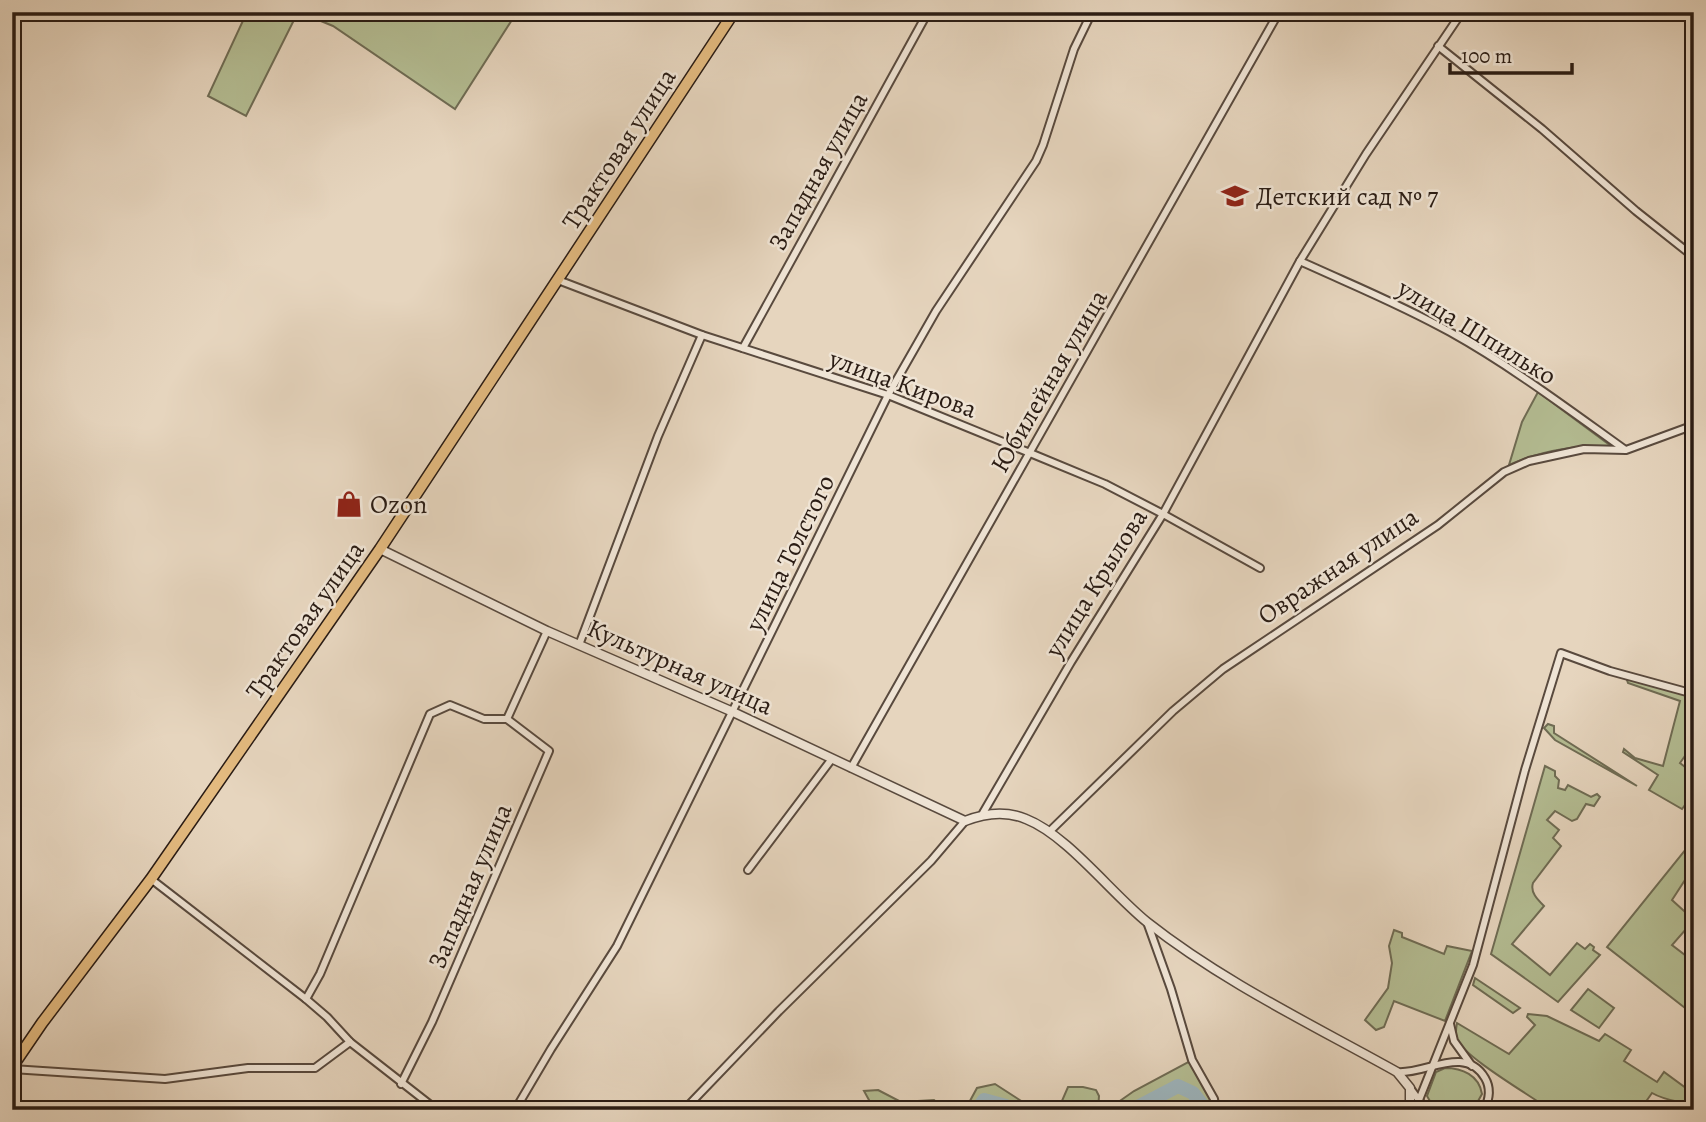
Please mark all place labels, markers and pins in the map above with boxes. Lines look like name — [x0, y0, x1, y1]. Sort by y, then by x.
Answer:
place label: Детский сад № 7 — [1256, 179, 1438, 214]
school or university icon: Детский сад № 7 — [1220, 181, 1250, 211]
place label: Ozon — [370, 487, 427, 522]
shop icon: Ozon — [334, 489, 364, 519]

